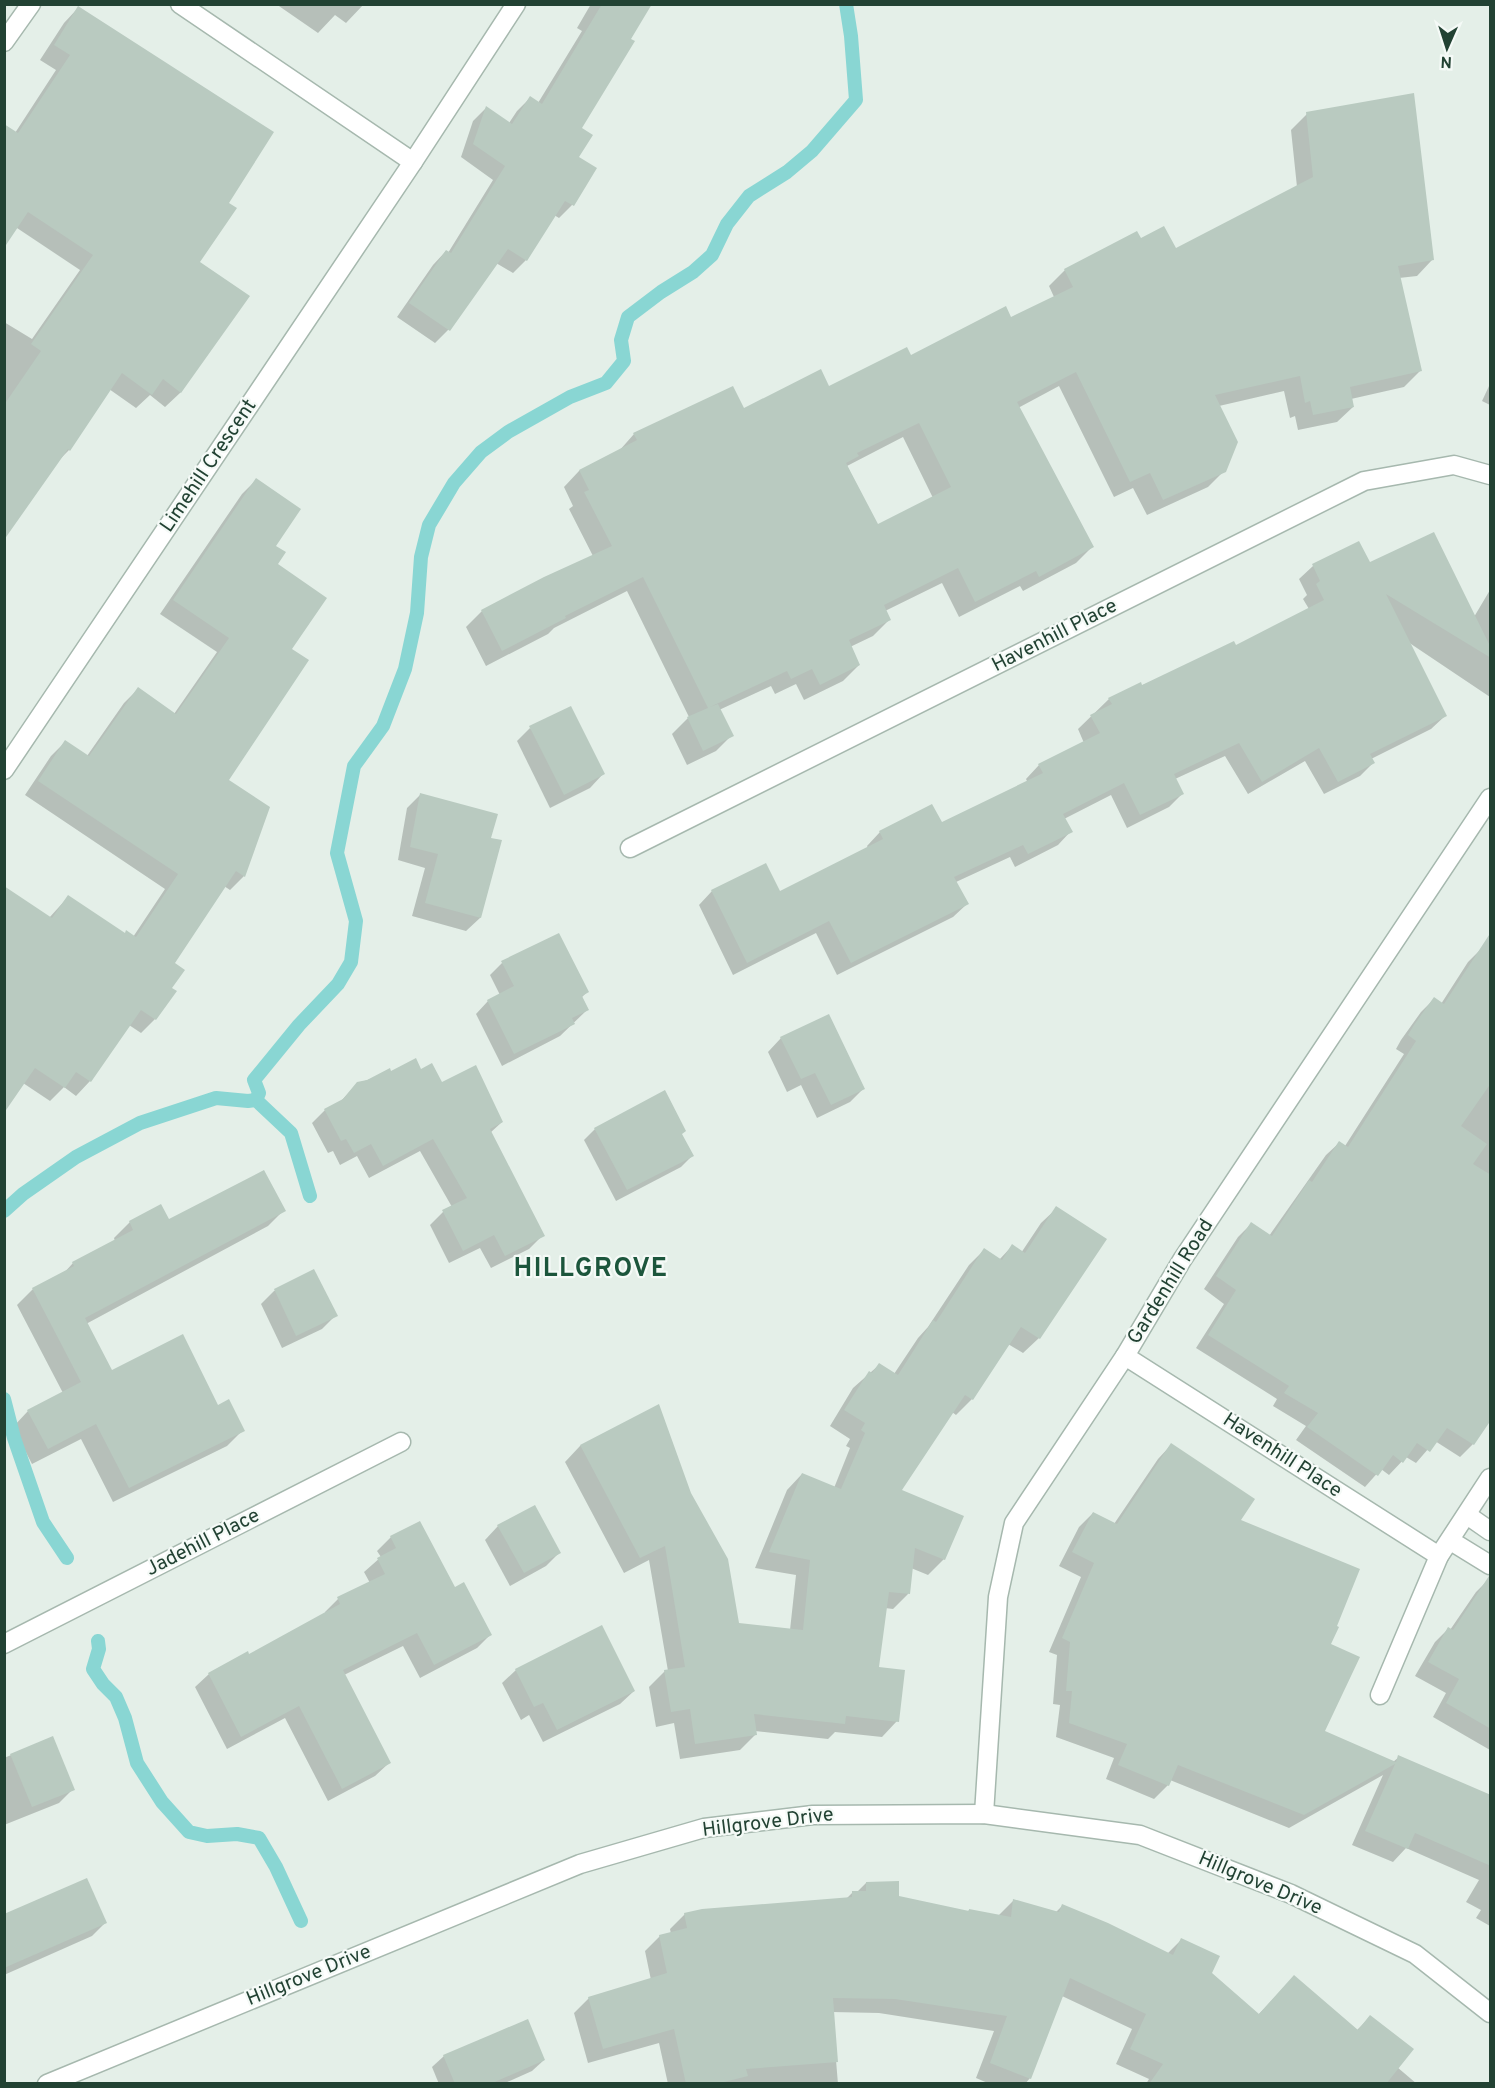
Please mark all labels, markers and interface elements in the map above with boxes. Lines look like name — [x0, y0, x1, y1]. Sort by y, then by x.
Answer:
north arrow — [1417, 18, 1477, 78]
text: N — [1440, 51, 1453, 71]
street label: Limehill Crescent — [155, 394, 263, 538]
street label: Havenhill Place — [988, 593, 1122, 679]
street label: Gardenhill Road — [1122, 1214, 1220, 1350]
district label: HILLGROVE — [514, 1253, 669, 1286]
street label: Havenhill Place — [1217, 1408, 1347, 1504]
street label: Jadehill Place — [141, 1503, 265, 1583]
street label: Hillgrove Drive — [701, 1802, 835, 1844]
street label: Hillgrove Drive — [1194, 1846, 1326, 1922]
street label: Hillgrove Drive — [243, 1939, 375, 2013]

